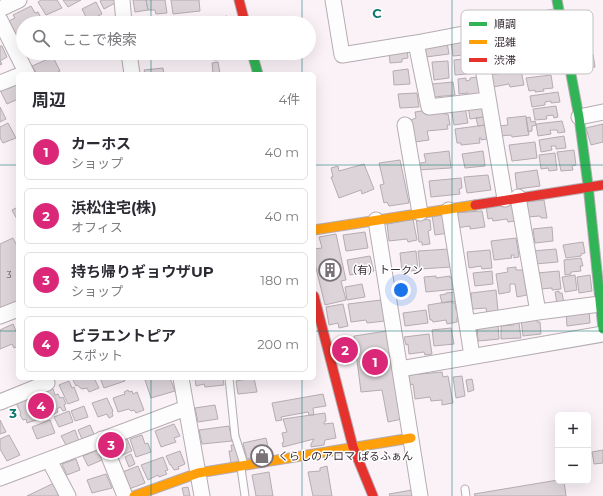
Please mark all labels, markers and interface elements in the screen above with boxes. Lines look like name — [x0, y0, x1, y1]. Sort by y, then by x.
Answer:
text: C — [372, 5, 382, 21]
legend — [461, 10, 593, 74]
search box — [16, 16, 316, 60]
text: 順調 — [494, 17, 516, 31]
icon: search — [30, 27, 52, 49]
text: ここで検索 — [62, 30, 137, 49]
text: 混雑 — [494, 35, 516, 49]
text: 渋滞 — [494, 53, 516, 67]
text: 周辺 — [32, 90, 66, 110]
text: 4件 — [278, 91, 300, 107]
text: カーホス — [71, 134, 131, 153]
text: 1 — [43, 144, 49, 160]
text: 40 m — [265, 144, 299, 160]
text: ショップ — [71, 155, 123, 171]
text: 浜松住宅(株) — [71, 198, 157, 217]
text: 2 — [42, 208, 50, 224]
text: 40 m — [265, 208, 299, 224]
text: オフィス — [71, 219, 123, 235]
building icon: （有）トークン — [317, 257, 343, 283]
text: 持ち帰りギョウザUP — [71, 262, 214, 281]
place label: （有）トークン — [346, 263, 423, 277]
house number: 3 — [6, 269, 12, 280]
text: 3 — [42, 272, 50, 288]
text: 180 m — [260, 272, 299, 288]
your location — [391, 280, 411, 300]
text: ショップ — [71, 283, 123, 299]
text: ビラエントピア — [71, 326, 176, 345]
pin: 2 — [332, 335, 358, 365]
text: 4 — [42, 336, 50, 352]
text: 200 m — [257, 336, 299, 352]
text: スポット — [71, 347, 123, 363]
pin: 1 — [362, 347, 388, 377]
pin: 4 — [28, 391, 54, 421]
text: 3 — [8, 405, 17, 421]
map controls — [555, 412, 591, 484]
button: + — [555, 412, 591, 448]
pin: 3 — [98, 430, 124, 460]
shop icon: くらしのアロマ ぱるふぁん — [249, 443, 275, 469]
button: − — [555, 448, 591, 484]
place label: くらしのアロマ ぱるふぁん — [278, 449, 413, 463]

